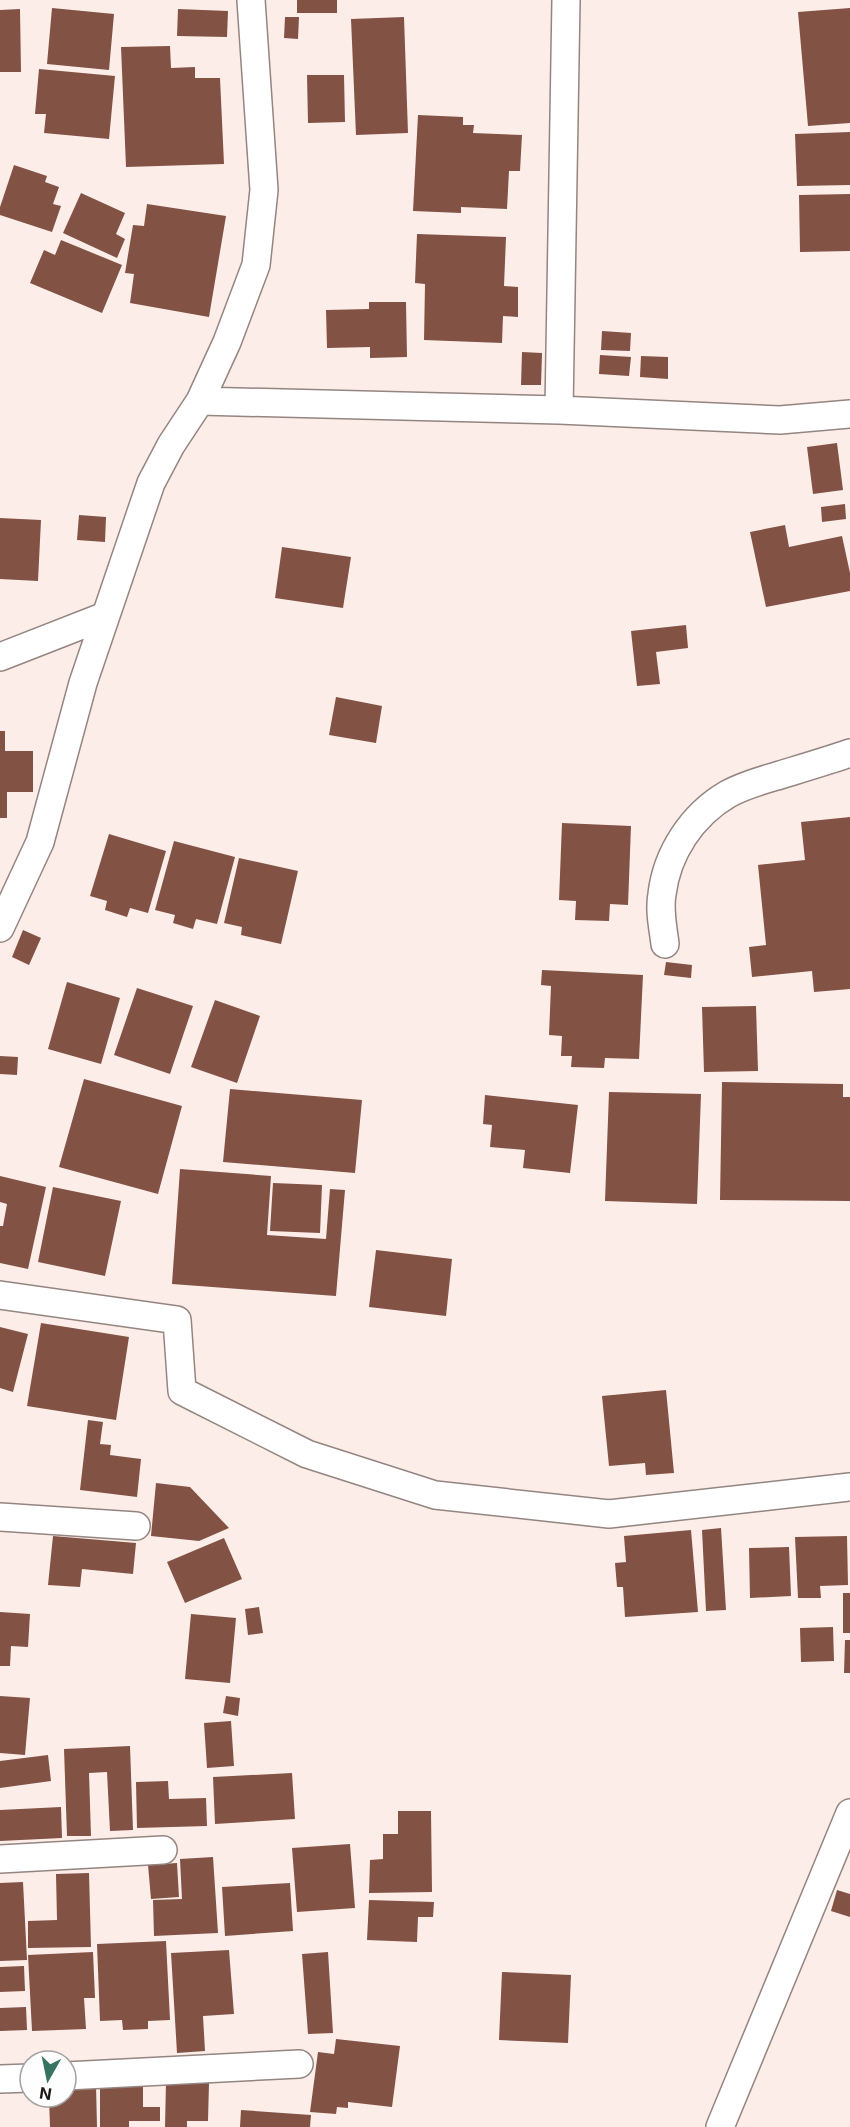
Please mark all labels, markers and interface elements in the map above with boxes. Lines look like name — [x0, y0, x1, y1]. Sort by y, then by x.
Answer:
north arrow — [18, 2049, 78, 2109]
text: N — [38, 2083, 53, 2105]

